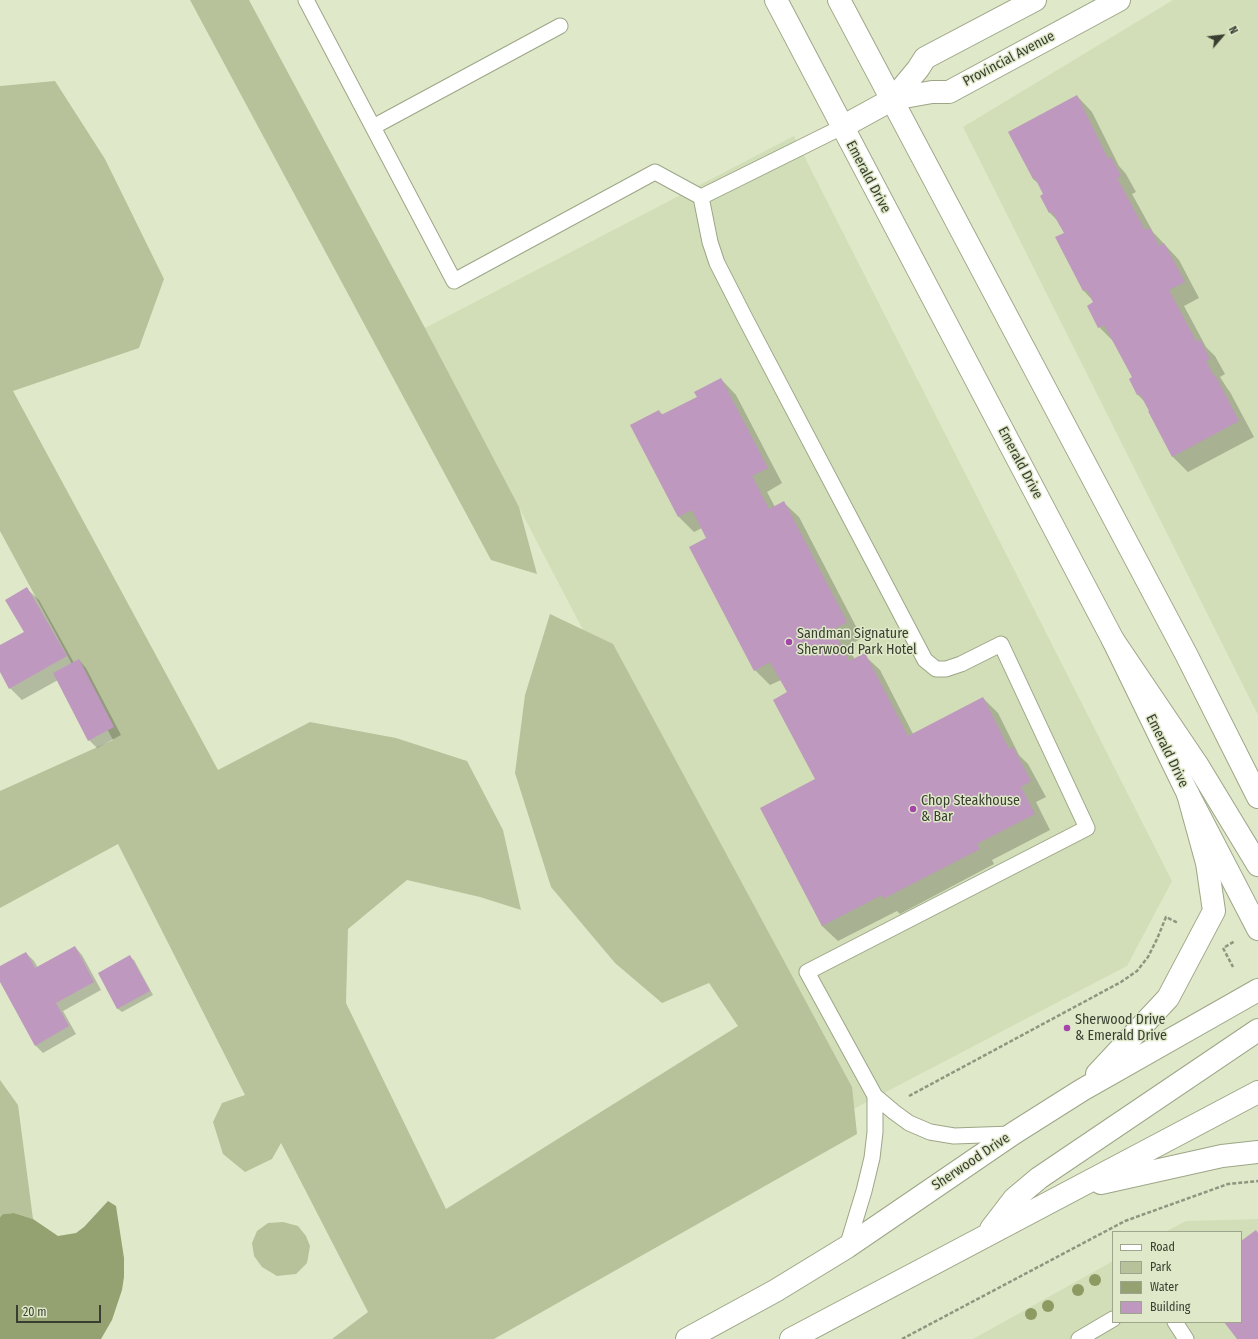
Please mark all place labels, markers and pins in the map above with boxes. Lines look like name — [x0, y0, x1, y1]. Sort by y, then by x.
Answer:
place label: Sandman Signature Sherwood Park Hotel — [797, 626, 917, 658]
marker: Sandman Signature Sherwood Park Hotel — [784, 637, 794, 647]
place label: Chop Steakhouse & Bar — [921, 793, 1020, 826]
marker: Chop Steakhouse & Bar — [908, 804, 918, 814]
place label: Sherwood Drive & Emerald Drive — [1075, 1012, 1167, 1044]
marker: Sherwood Drive & Emerald Drive — [1062, 1023, 1072, 1033]

